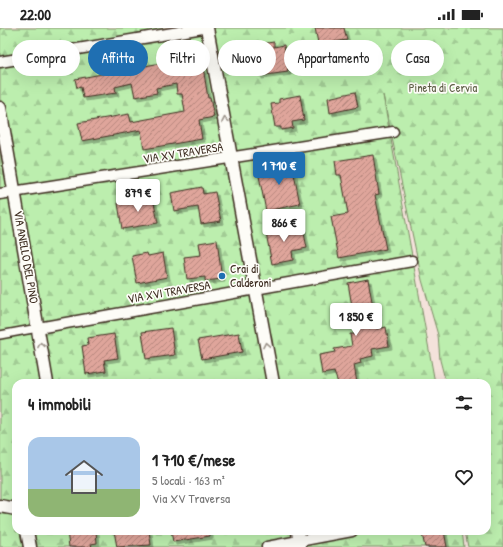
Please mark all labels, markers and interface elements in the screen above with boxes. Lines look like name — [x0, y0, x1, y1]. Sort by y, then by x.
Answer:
text: 22:00 — [20, 4, 51, 25]
chip: Compra — [12, 40, 80, 76]
chip: Affitta — [88, 40, 148, 76]
chip: Filtri — [156, 40, 210, 76]
chip: Nuovo — [218, 40, 276, 76]
chip: Appartamento — [284, 40, 383, 76]
chip: Casa — [391, 40, 444, 76]
park label: Pineta di Cervia — [409, 79, 478, 96]
one-way arrow — [221, 117, 229, 124]
street label: VIA XV TRAVERSA — [142, 138, 224, 167]
pin: 1 710 € — [242, 152, 316, 186]
text: 1 710 € — [262, 156, 296, 174]
pin: 879 € — [110, 179, 166, 213]
text: 879 € — [125, 183, 151, 201]
street label: VIA ANELLO DEL PINO — [10, 209, 43, 305]
pin: 866 € — [256, 209, 312, 243]
text: 866 € — [271, 213, 297, 231]
place label: Crai di Calderoni — [230, 260, 272, 291]
marker: Crai di Calderoni — [217, 271, 227, 281]
street label: VIA XVI TRAVERSA — [126, 276, 212, 307]
pin: 1 850 € — [319, 303, 393, 337]
text: 1 850 € — [339, 307, 373, 325]
one-way arrow — [37, 341, 46, 348]
one-way arrow — [262, 342, 270, 348]
text: 4 immobili — [28, 392, 91, 415]
icon: filters — [453, 392, 475, 414]
text: 1 710 €/mese — [152, 448, 235, 471]
icon: home — [60, 453, 108, 501]
icon: heart — [453, 466, 475, 488]
text: 5 locali · 163 m² — [152, 471, 225, 489]
text: Via XV Traversa — [152, 489, 230, 507]

